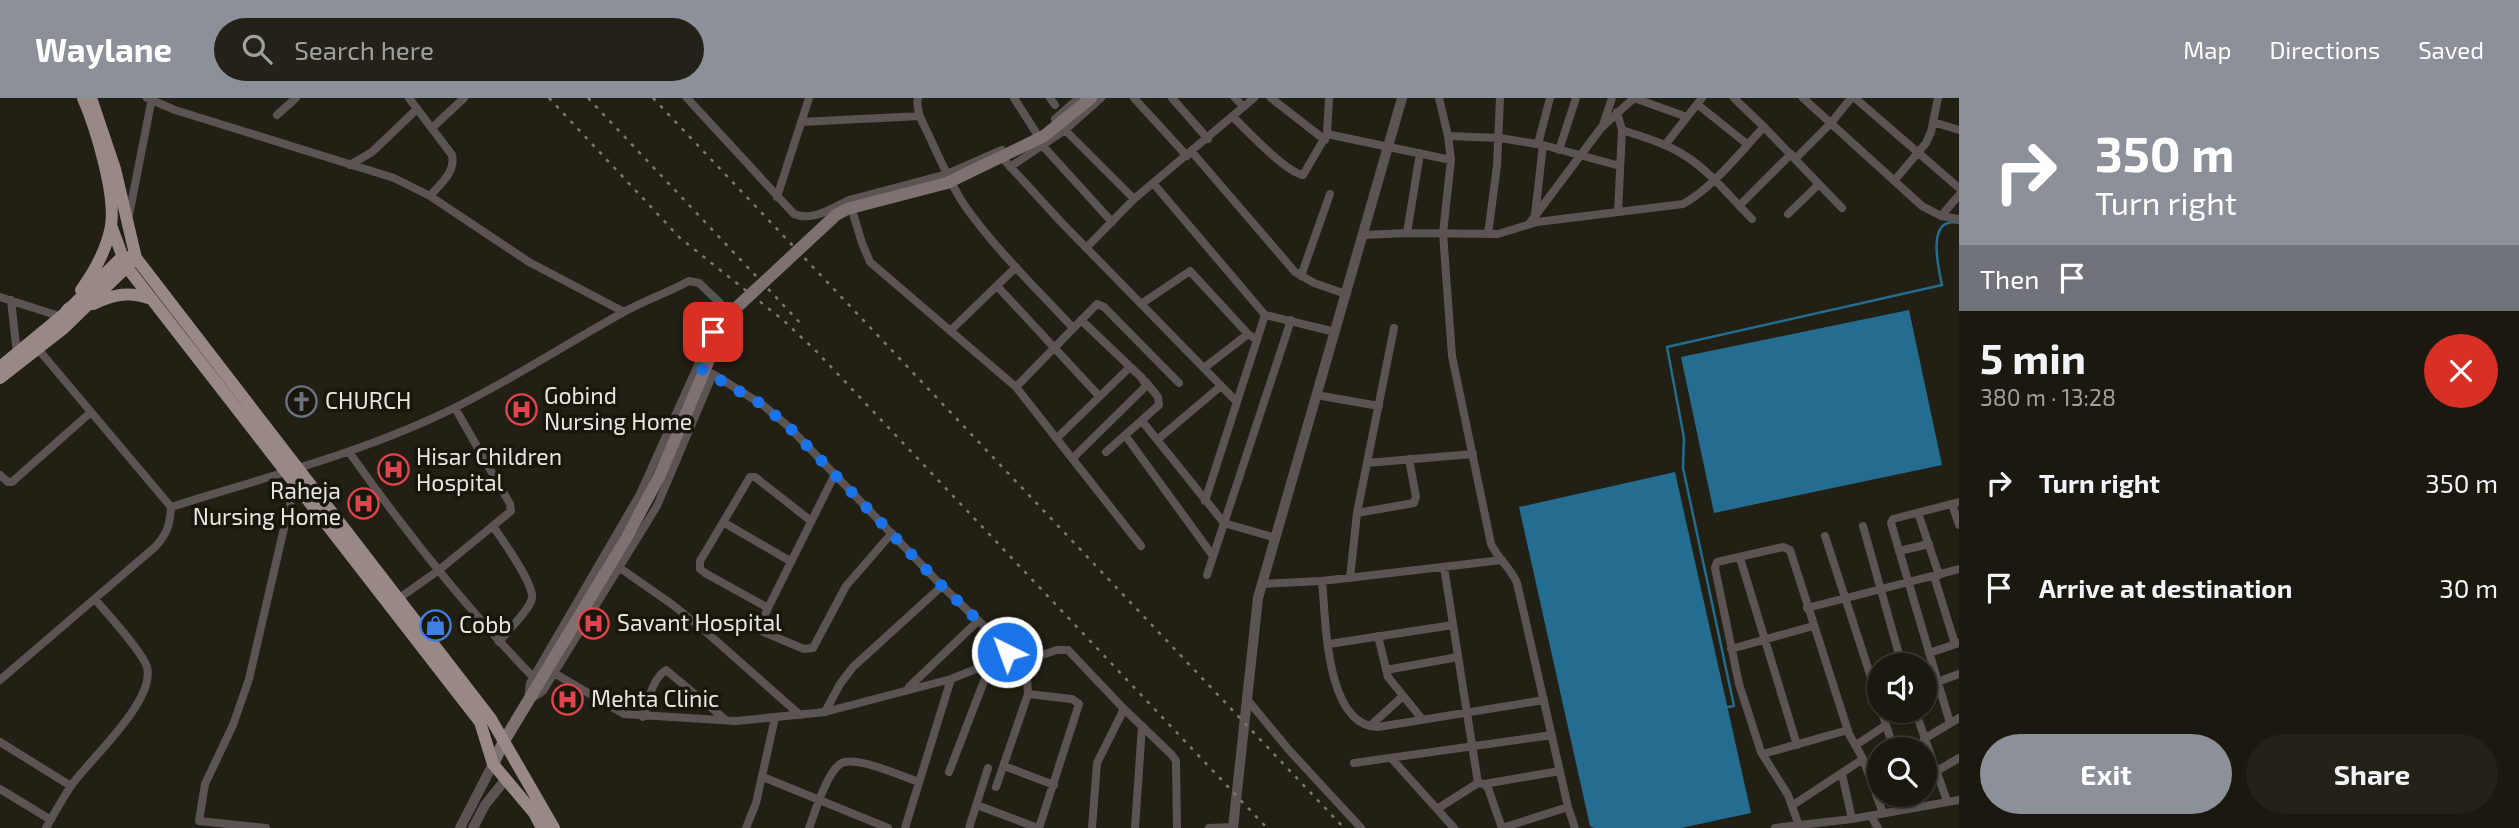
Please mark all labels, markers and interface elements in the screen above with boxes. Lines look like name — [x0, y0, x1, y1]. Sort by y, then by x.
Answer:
search box — [214, 18, 704, 81]
text: Waylane — [35, 29, 172, 69]
icon: search — [238, 30, 276, 68]
text: Search here — [294, 34, 434, 65]
text: Map — [2183, 35, 2231, 64]
text: Directions — [2269, 35, 2380, 64]
text: Saved — [2418, 35, 2484, 64]
text: 350 m — [2095, 123, 2235, 182]
icon: right — [1980, 126, 2071, 217]
text: Turn right — [2095, 183, 2237, 221]
icon: arrive — [2053, 259, 2091, 297]
text: Then — [1980, 263, 2039, 294]
pin — [683, 302, 743, 362]
icon: arrive — [694, 313, 732, 351]
text: 5 min — [1980, 332, 2086, 382]
button: close — [2424, 334, 2498, 408]
place label: Gobind Nursing Home — [544, 381, 692, 435]
text: 380 m · 13:28 — [1980, 383, 2116, 411]
church icon: CHURCH — [285, 384, 319, 418]
place label: CHURCH — [325, 386, 411, 414]
hospital icon: Gobind Nursing Home — [504, 392, 538, 426]
place label: Hisar Children Hospital — [416, 442, 562, 496]
hospital icon: Hisar Children Hospital — [376, 453, 410, 487]
icon: right — [1980, 464, 2018, 502]
text: Turn right — [2039, 467, 2160, 498]
text: 350 m — [2425, 467, 2498, 498]
place label: Raheja Nursing Home — [193, 476, 341, 530]
hospital icon: Raheja Nursing Home — [347, 487, 381, 521]
icon: arrive — [1980, 569, 2018, 607]
text: Arrive at destination — [2039, 572, 2292, 603]
text: 30 m — [2439, 572, 2498, 603]
hospital icon: Savant Hospital — [577, 606, 611, 640]
shop icon: Cobb — [419, 608, 453, 642]
place label: Savant Hospital — [617, 608, 782, 636]
place label: Cobb — [459, 610, 511, 638]
position arrow — [970, 615, 1044, 689]
map controls — [1867, 653, 1937, 807]
button: sound — [1867, 653, 1937, 723]
hospital icon: Mehta Clinic — [551, 682, 585, 716]
place label: Mehta Clinic — [591, 684, 719, 712]
button: Exit — [1980, 734, 2232, 814]
button: Share — [2246, 734, 2498, 814]
button: search — [1867, 737, 1937, 807]

